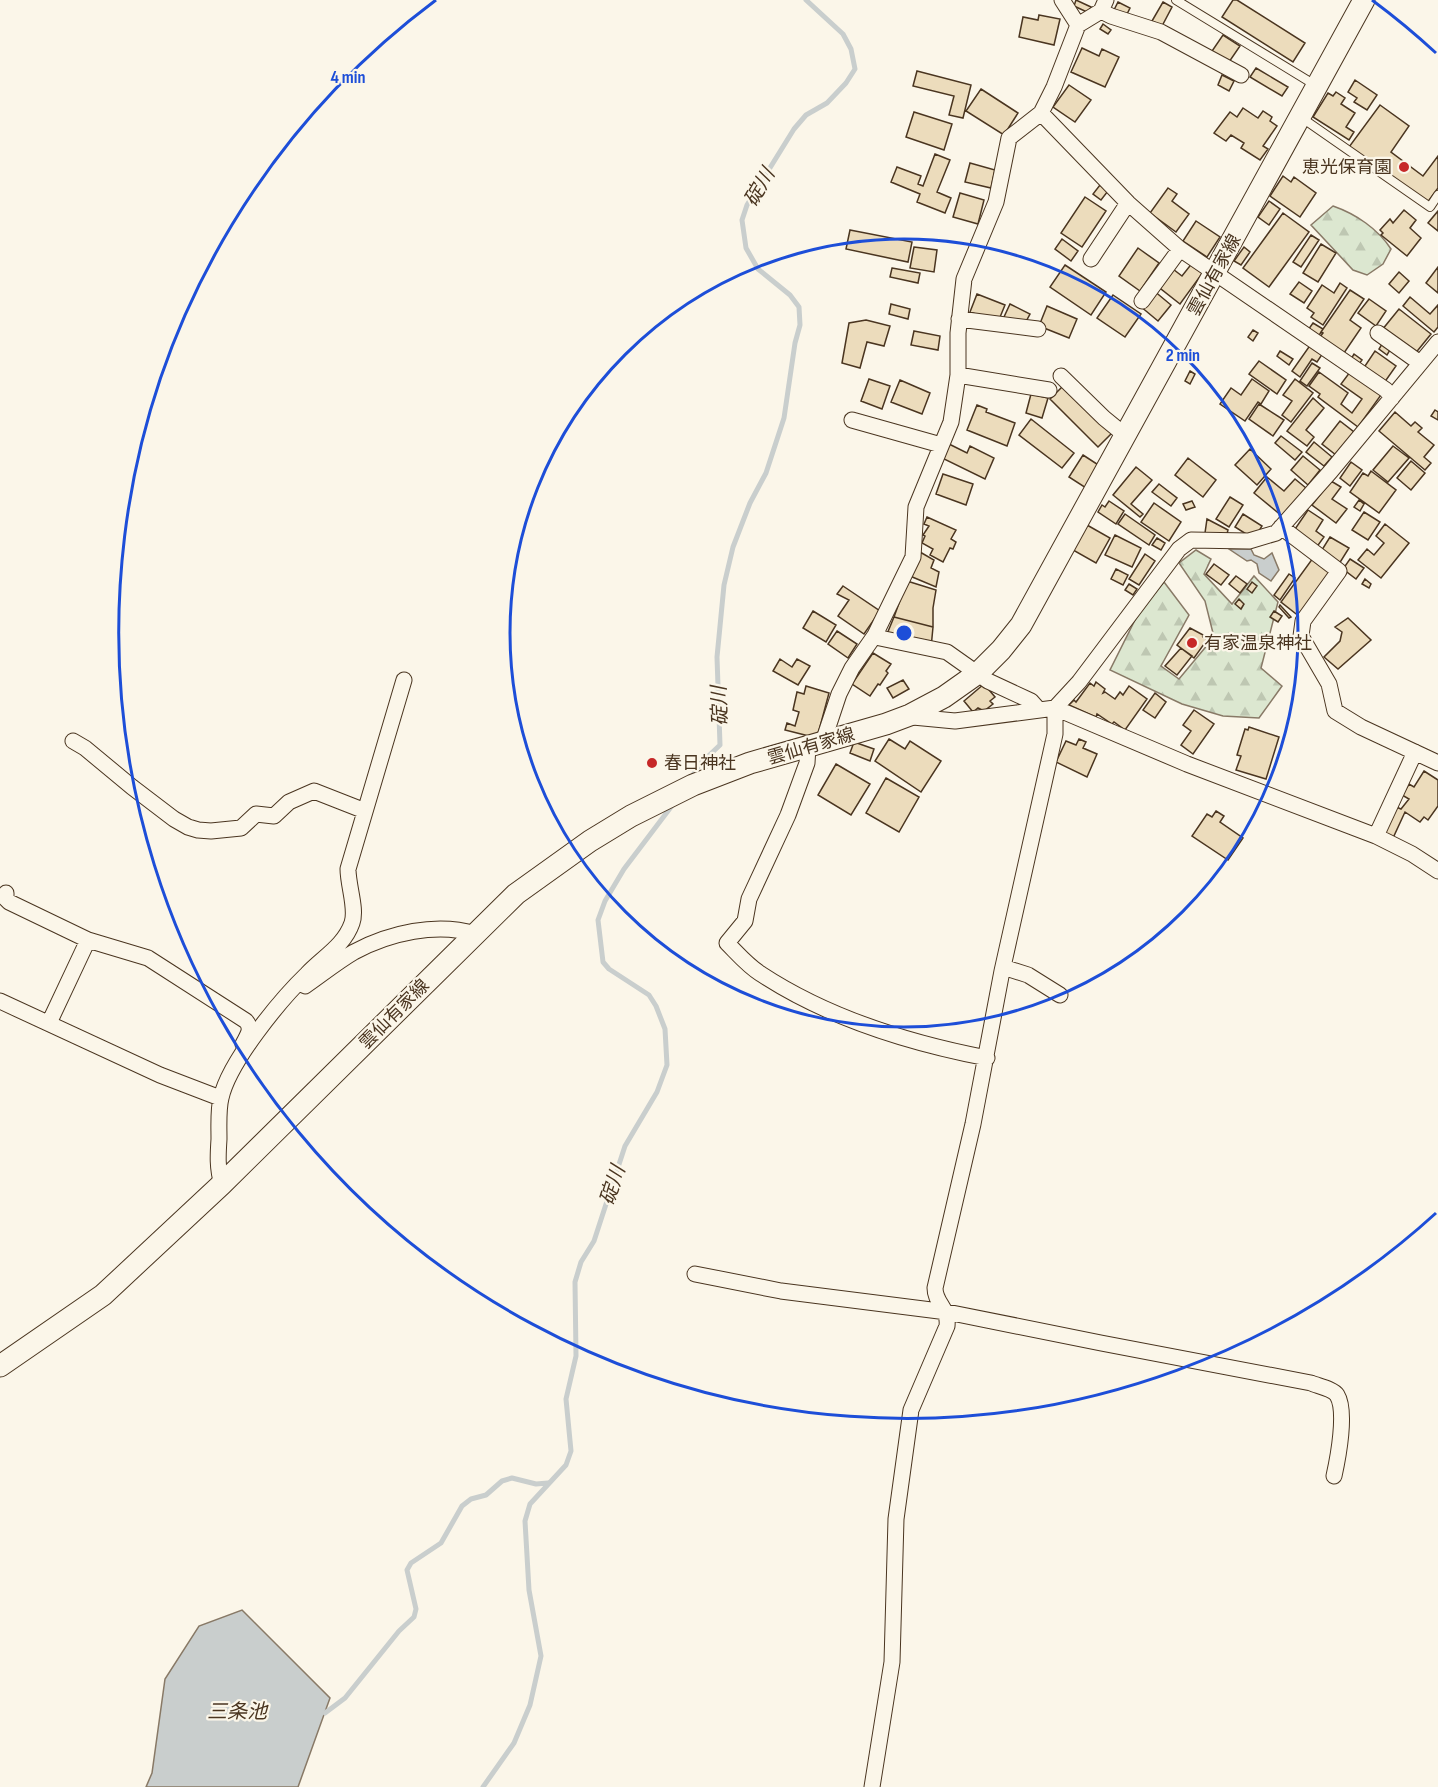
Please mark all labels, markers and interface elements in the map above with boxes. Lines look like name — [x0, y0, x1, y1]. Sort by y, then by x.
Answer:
text: 4 min — [331, 67, 365, 88]
place label: 恵光保育園 — [1302, 157, 1392, 178]
marker: 恵光保育園 — [1397, 160, 1411, 174]
water label: 碇川 — [739, 162, 781, 211]
street label: 雲仙有家線 — [1183, 231, 1245, 320]
text: 2 min — [1166, 345, 1200, 366]
centre of rings — [894, 623, 914, 643]
place label: 有家温泉神社 — [1204, 633, 1312, 654]
marker: 有家温泉神社 — [1185, 636, 1199, 650]
water label: 碇川 — [707, 684, 733, 726]
street label: 雲仙有家線 — [765, 724, 857, 769]
place label: 春日神社 — [664, 753, 736, 774]
marker: 春日神社 — [645, 756, 659, 770]
street label: 雲仙有家線 — [355, 975, 434, 1054]
water label: 碇川 — [595, 1161, 631, 1208]
water label: 三条池 — [207, 1700, 269, 1724]

